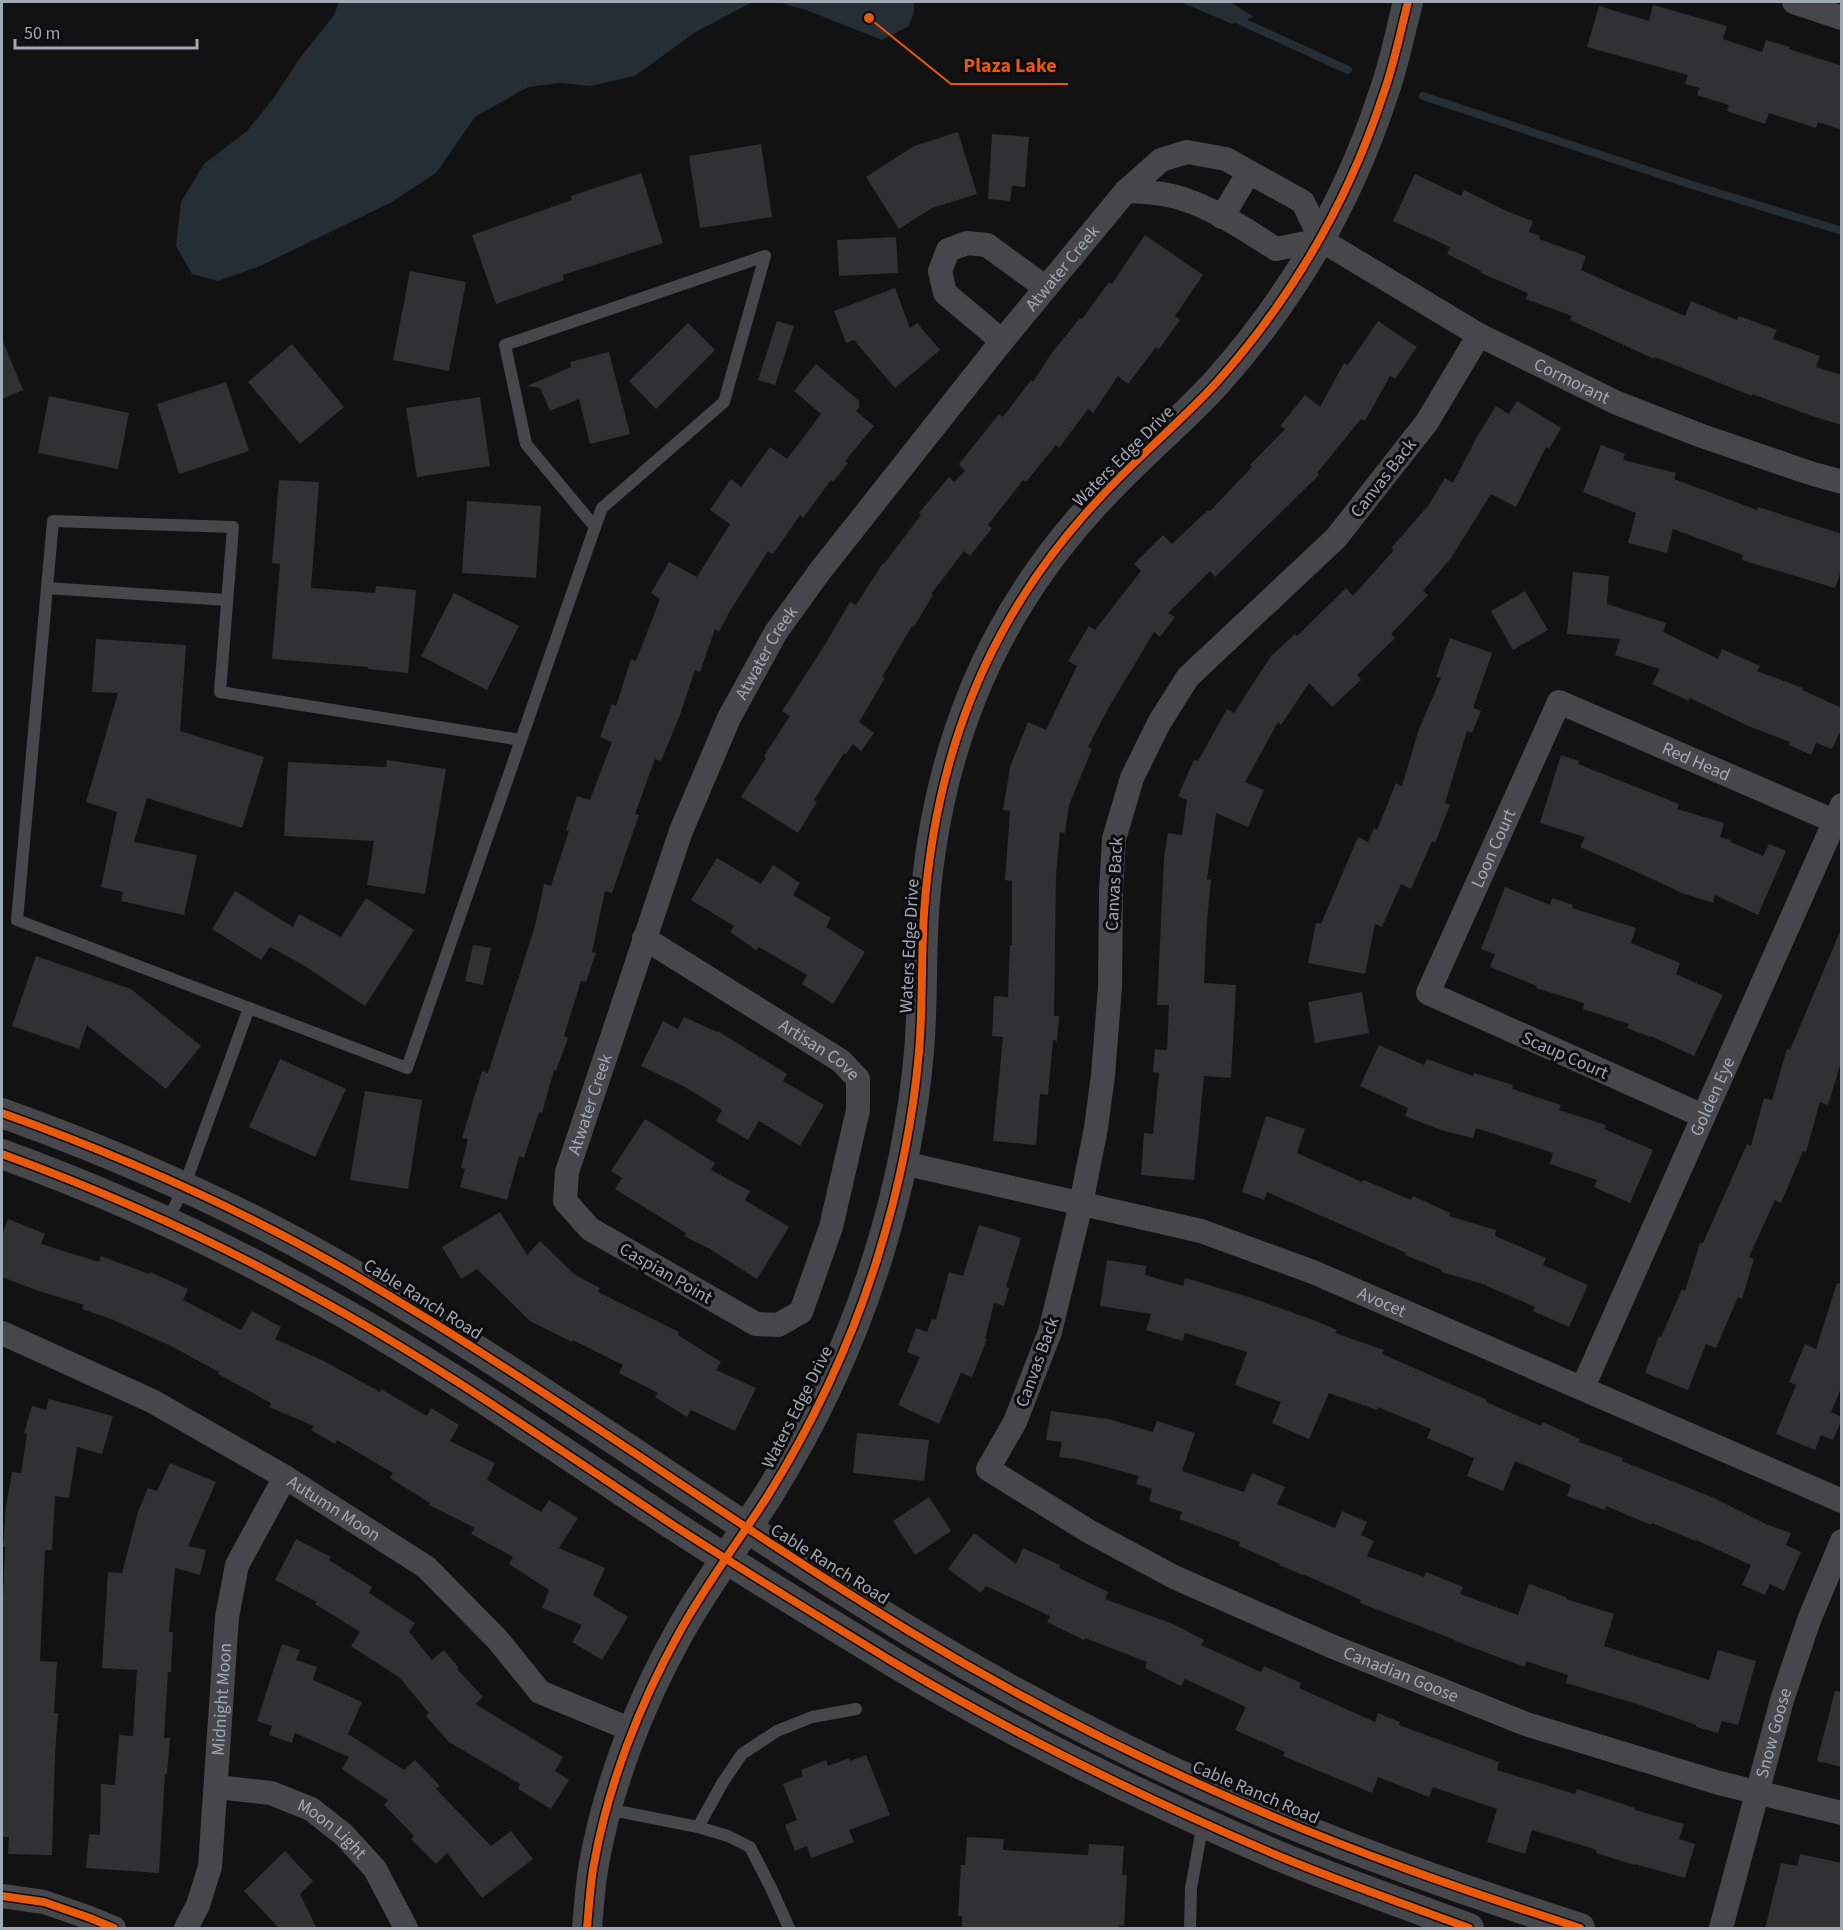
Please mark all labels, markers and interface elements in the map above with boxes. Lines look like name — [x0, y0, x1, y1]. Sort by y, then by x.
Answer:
scale bar — [15, 12, 196, 50]
text: 50 m — [24, 21, 60, 46]
callout: Plaza Lake — [951, 46, 1068, 84]
text: Plaza Lake — [963, 52, 1057, 80]
street label: Atwater Creek — [1020, 220, 1106, 317]
street label: Cormorant — [1530, 352, 1614, 411]
street label: Waters Edge Drive — [1067, 400, 1180, 513]
street label: Canvas Back — [1345, 433, 1422, 523]
street label: Atwater Creek — [729, 601, 804, 704]
street label: Red Head — [1658, 736, 1734, 788]
street label: Loon Court — [1465, 805, 1522, 892]
street label: Canvas Back — [1100, 836, 1129, 932]
street label: Waters Edge Drive — [893, 878, 926, 1014]
street label: Artisan Cove — [774, 1013, 865, 1086]
street label: Scaup Court — [1518, 1025, 1612, 1086]
street label: Atwater Creek — [562, 1051, 619, 1158]
street label: Golden Eye — [1684, 1053, 1741, 1140]
street label: Caspian Point — [615, 1237, 717, 1310]
street label: Cable Ranch Road — [359, 1253, 487, 1346]
street label: Avocet — [1354, 1281, 1410, 1324]
street label: Canvas Back — [1010, 1314, 1065, 1411]
street label: Waters Edge Drive — [756, 1342, 839, 1473]
street label: Autumn Moon — [282, 1470, 385, 1548]
street label: Cable Ranch Road — [766, 1518, 894, 1611]
street label: Canadian Goose — [1339, 1640, 1462, 1709]
street label: Midnight Moon — [206, 1642, 238, 1756]
street label: Snow Goose — [1750, 1684, 1798, 1781]
street label: Cable Ranch Road — [1188, 1754, 1323, 1830]
street label: Moon Light — [294, 1793, 372, 1865]

